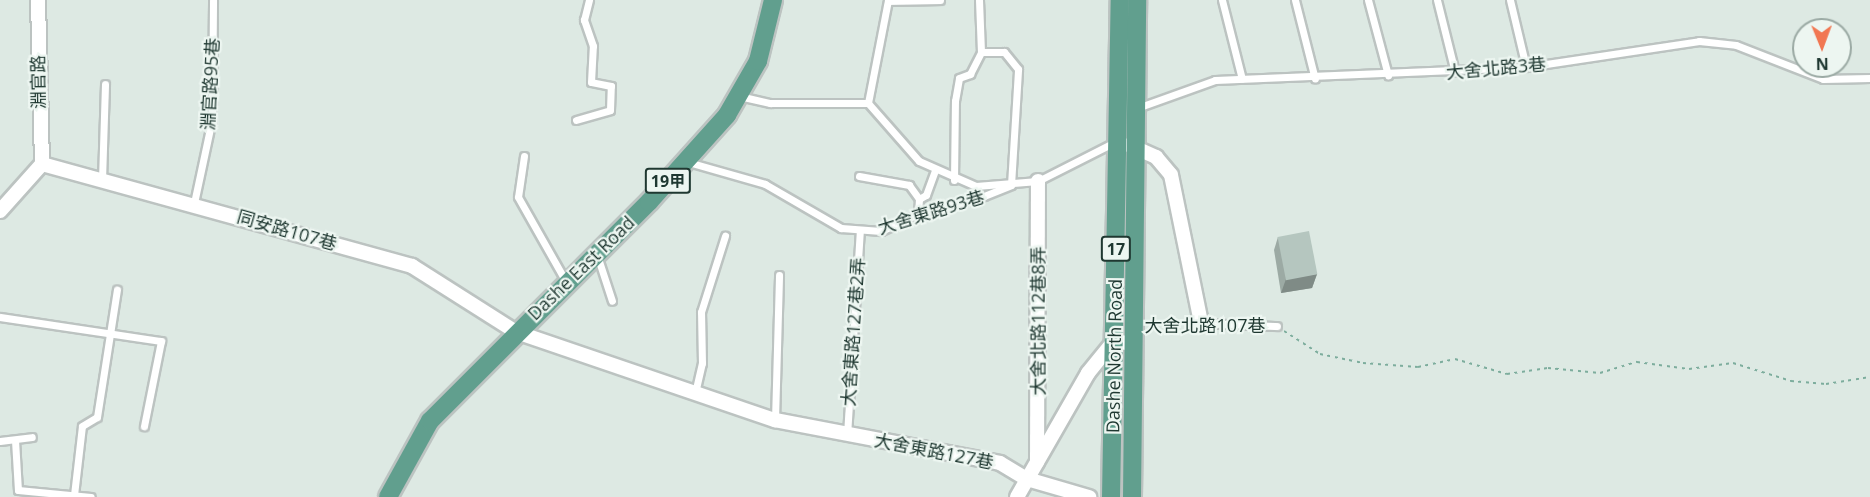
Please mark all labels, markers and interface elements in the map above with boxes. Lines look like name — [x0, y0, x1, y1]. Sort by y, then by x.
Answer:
north arrow — [1792, 18, 1852, 78]
street label: 淵官路95巷 — [197, 37, 223, 131]
street label: 大舍北路3巷 — [1445, 53, 1547, 83]
text: N — [1816, 53, 1829, 75]
street label: 淵官路 — [27, 55, 49, 109]
road number: 19甲 — [644, 168, 692, 194]
street label: 大舍東路93巷 — [875, 186, 987, 238]
street label: 同安路107巷 — [235, 205, 339, 255]
street label: Dashe East Road — [523, 212, 639, 324]
road number: 17 — [1100, 236, 1132, 262]
street label: 大舍北路112巷8弄 — [1027, 246, 1049, 396]
street label: 大舍東路127巷2弄 — [837, 257, 869, 407]
street label: Dashe North Road — [1102, 279, 1126, 433]
street label: 大舍北路107巷 — [1145, 314, 1265, 336]
street label: 大舍東路127巷 — [873, 429, 995, 473]

